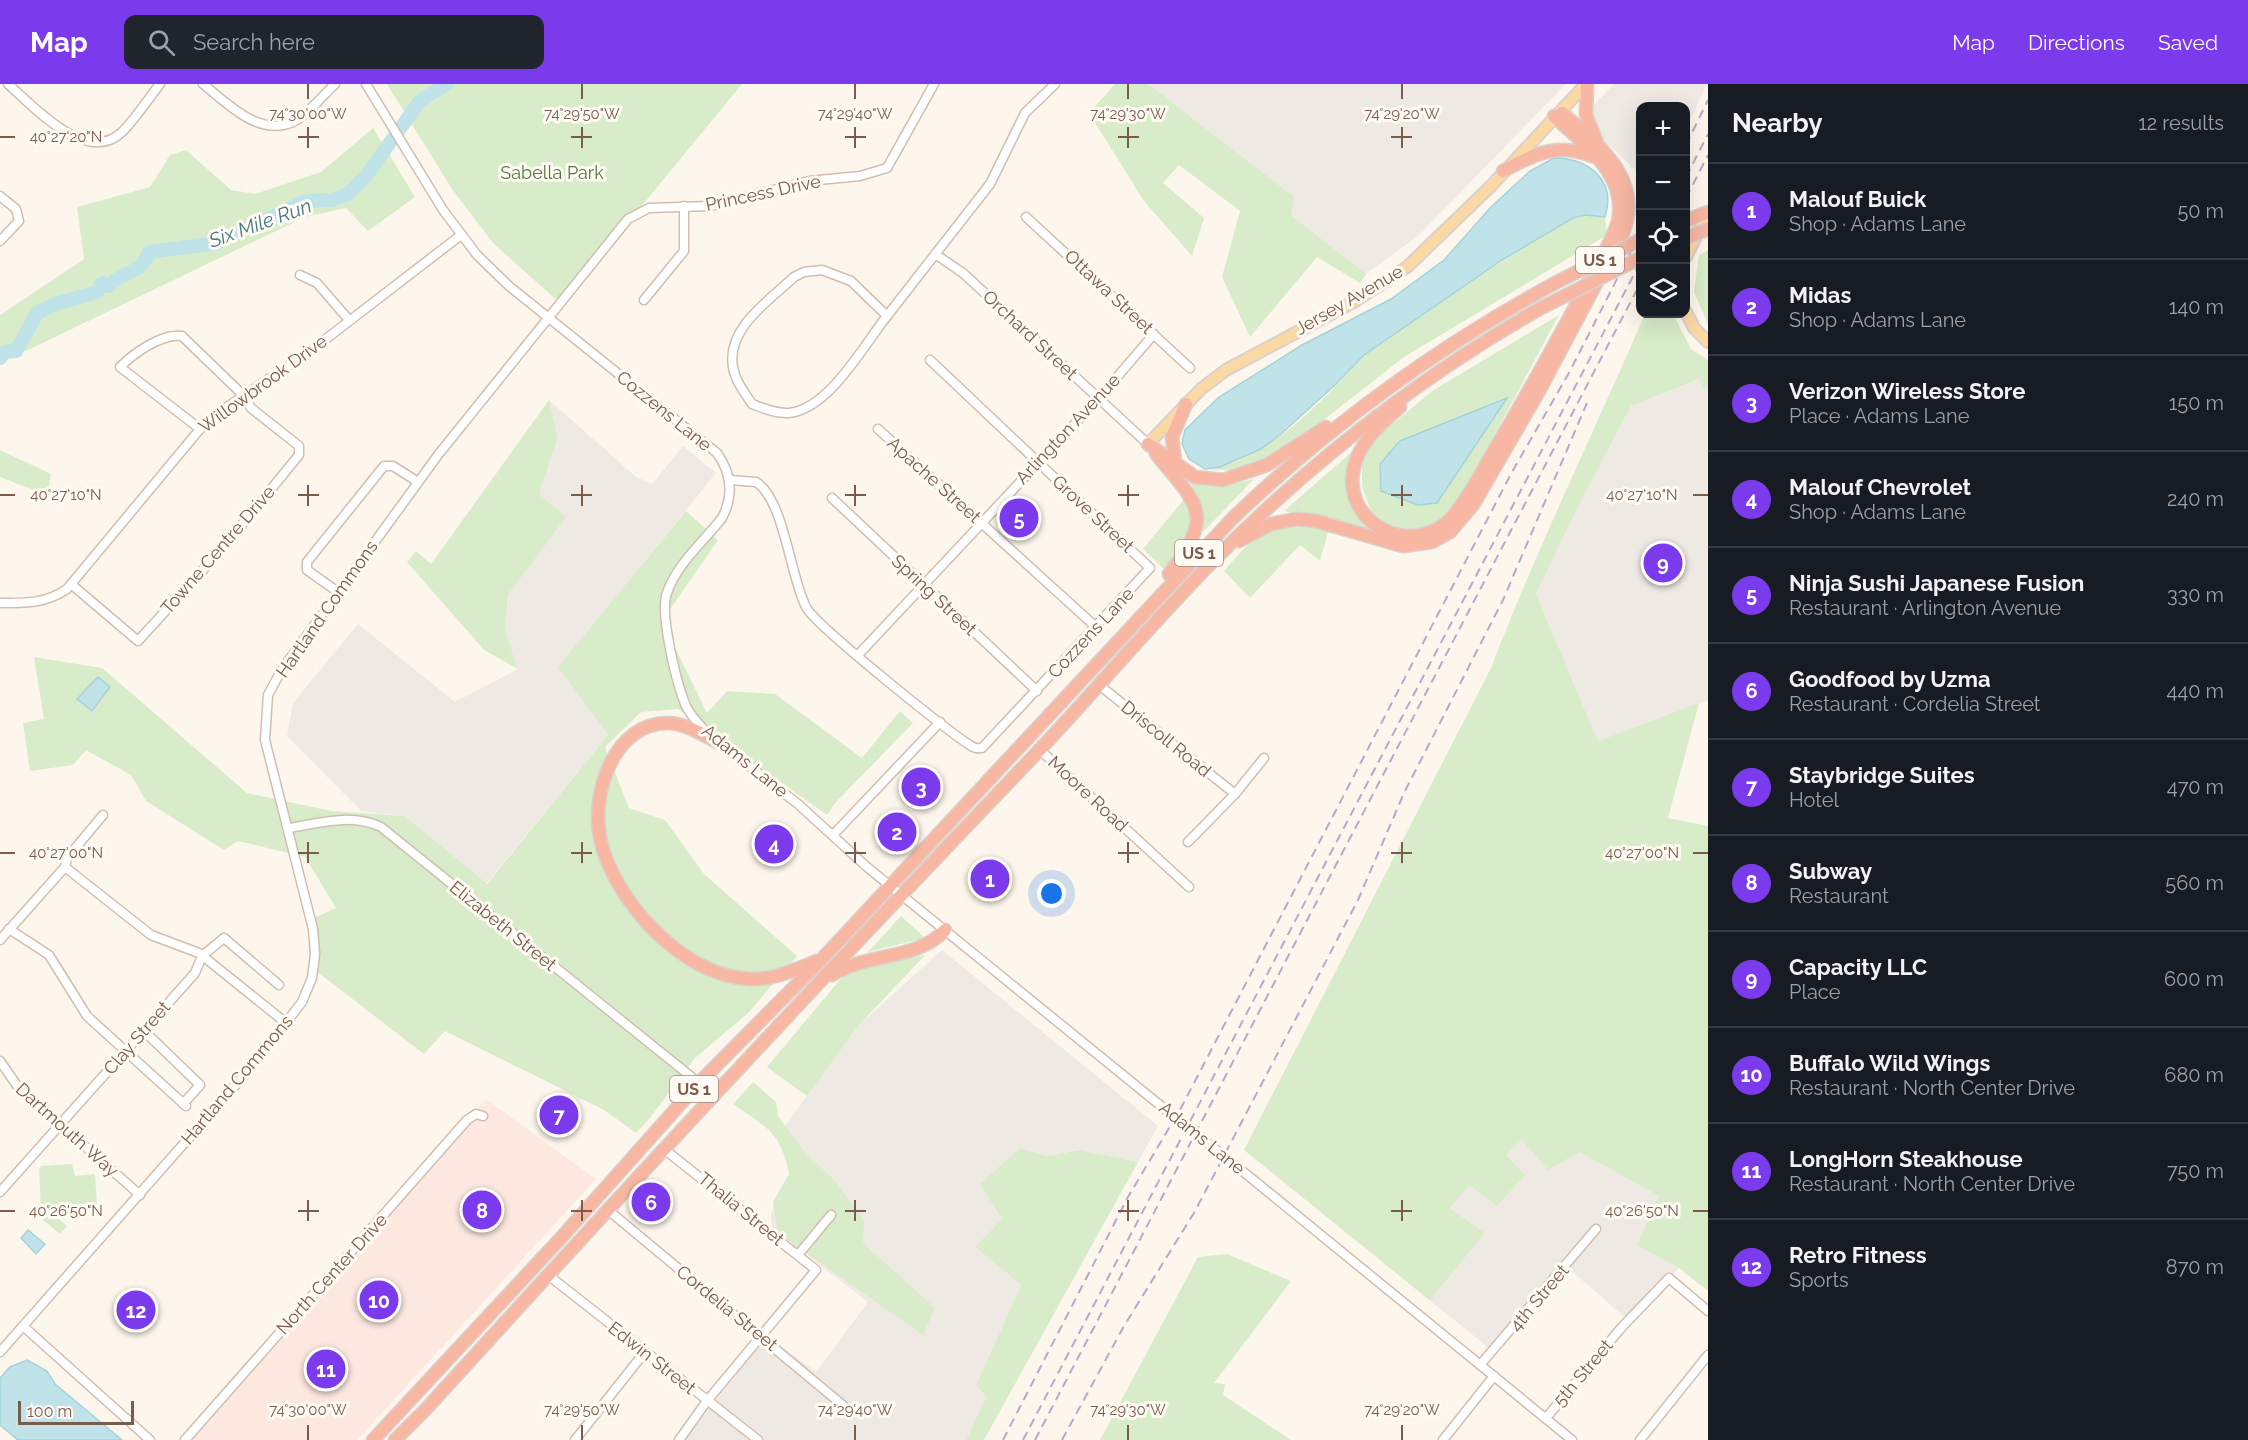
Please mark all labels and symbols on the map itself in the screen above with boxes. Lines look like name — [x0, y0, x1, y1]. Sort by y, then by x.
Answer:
text: 74°30'00"W — [269, 105, 347, 123]
text: 74°29'50"W — [544, 105, 620, 123]
text: 74°29'40"W — [818, 105, 893, 123]
text: 74°29'30"W — [1090, 105, 1166, 123]
text: 74°29'20"W — [1364, 105, 1440, 123]
text: 40°27'20"N — [30, 128, 102, 146]
park label: Sabella Park — [500, 162, 604, 183]
street label: Princess Drive — [703, 170, 823, 215]
water label: Six Mile Run — [204, 193, 315, 253]
street label: Ottawa Street — [1061, 245, 1158, 338]
road number: US 1 — [1576, 247, 1624, 273]
street label: Jersey Avenue — [1291, 260, 1407, 339]
street label: Orchard Street — [979, 286, 1082, 384]
street label: Willowbrook Drive — [195, 330, 331, 437]
street label: Cozzens Lane — [613, 366, 716, 456]
street label: Arlington Avenue — [1011, 369, 1124, 488]
street label: Apache Street — [883, 432, 985, 527]
street label: Grove Street — [1048, 471, 1138, 557]
street label: Towne Centre Drive — [156, 481, 279, 618]
text: 40°27'10"N — [30, 486, 102, 504]
text: 40°27'10"N — [1606, 486, 1678, 504]
pin: 5 — [1000, 496, 1038, 540]
street label: Hartland Commons — [271, 536, 382, 681]
road number: US 1 — [1175, 540, 1223, 566]
pin: 9 — [1644, 540, 1682, 586]
street label: Spring Street — [888, 550, 981, 639]
street label: Cozzens Lane — [1043, 583, 1138, 682]
street label: Driscoll Road — [1117, 696, 1215, 781]
street label: Adams Lane — [698, 720, 793, 802]
street label: Moore Road — [1044, 751, 1133, 836]
pin: 3 — [902, 764, 940, 810]
pin: 2 — [878, 810, 916, 855]
pin: 4 — [754, 822, 794, 867]
text: 40°27'00"N — [29, 844, 103, 862]
text: 40°27'00"N — [1605, 844, 1679, 862]
pin: 1 — [970, 856, 1010, 902]
street label: Elizabeth Street — [446, 876, 561, 975]
your location — [1037, 879, 1066, 908]
street label: Clay Street — [99, 997, 174, 1079]
street label: Hartland Commons — [176, 1011, 297, 1149]
road number: US 1 — [670, 1076, 718, 1102]
street label: Dartmouth Way — [12, 1078, 123, 1181]
pin: 7 — [540, 1092, 578, 1138]
street label: Adams Lane — [1155, 1097, 1250, 1179]
street label: Thalia Street — [694, 1168, 788, 1250]
pin: 6 — [632, 1180, 670, 1224]
pin: 8 — [462, 1188, 502, 1232]
text: 40°26'50"N — [29, 1202, 103, 1220]
text: 40°26'50"N — [1605, 1202, 1679, 1220]
street label: North Center Drive — [272, 1209, 392, 1338]
street label: Cordelia Street — [673, 1260, 782, 1355]
street label: 4th Street — [1505, 1260, 1573, 1335]
pin: 10 — [360, 1278, 398, 1322]
pin: 12 — [116, 1288, 156, 1332]
street label: Edwin Street — [604, 1317, 700, 1398]
street label: 5th Street — [1549, 1335, 1617, 1410]
pin: 11 — [306, 1346, 346, 1392]
scale bar — [18, 1398, 134, 1426]
text: 74°30'00"W — [269, 1401, 347, 1419]
text: 74°29'50"W — [544, 1401, 620, 1419]
text: 74°29'40"W — [818, 1401, 893, 1419]
text: 74°29'30"W — [1090, 1401, 1166, 1419]
text: 74°29'20"W — [1364, 1401, 1440, 1419]

